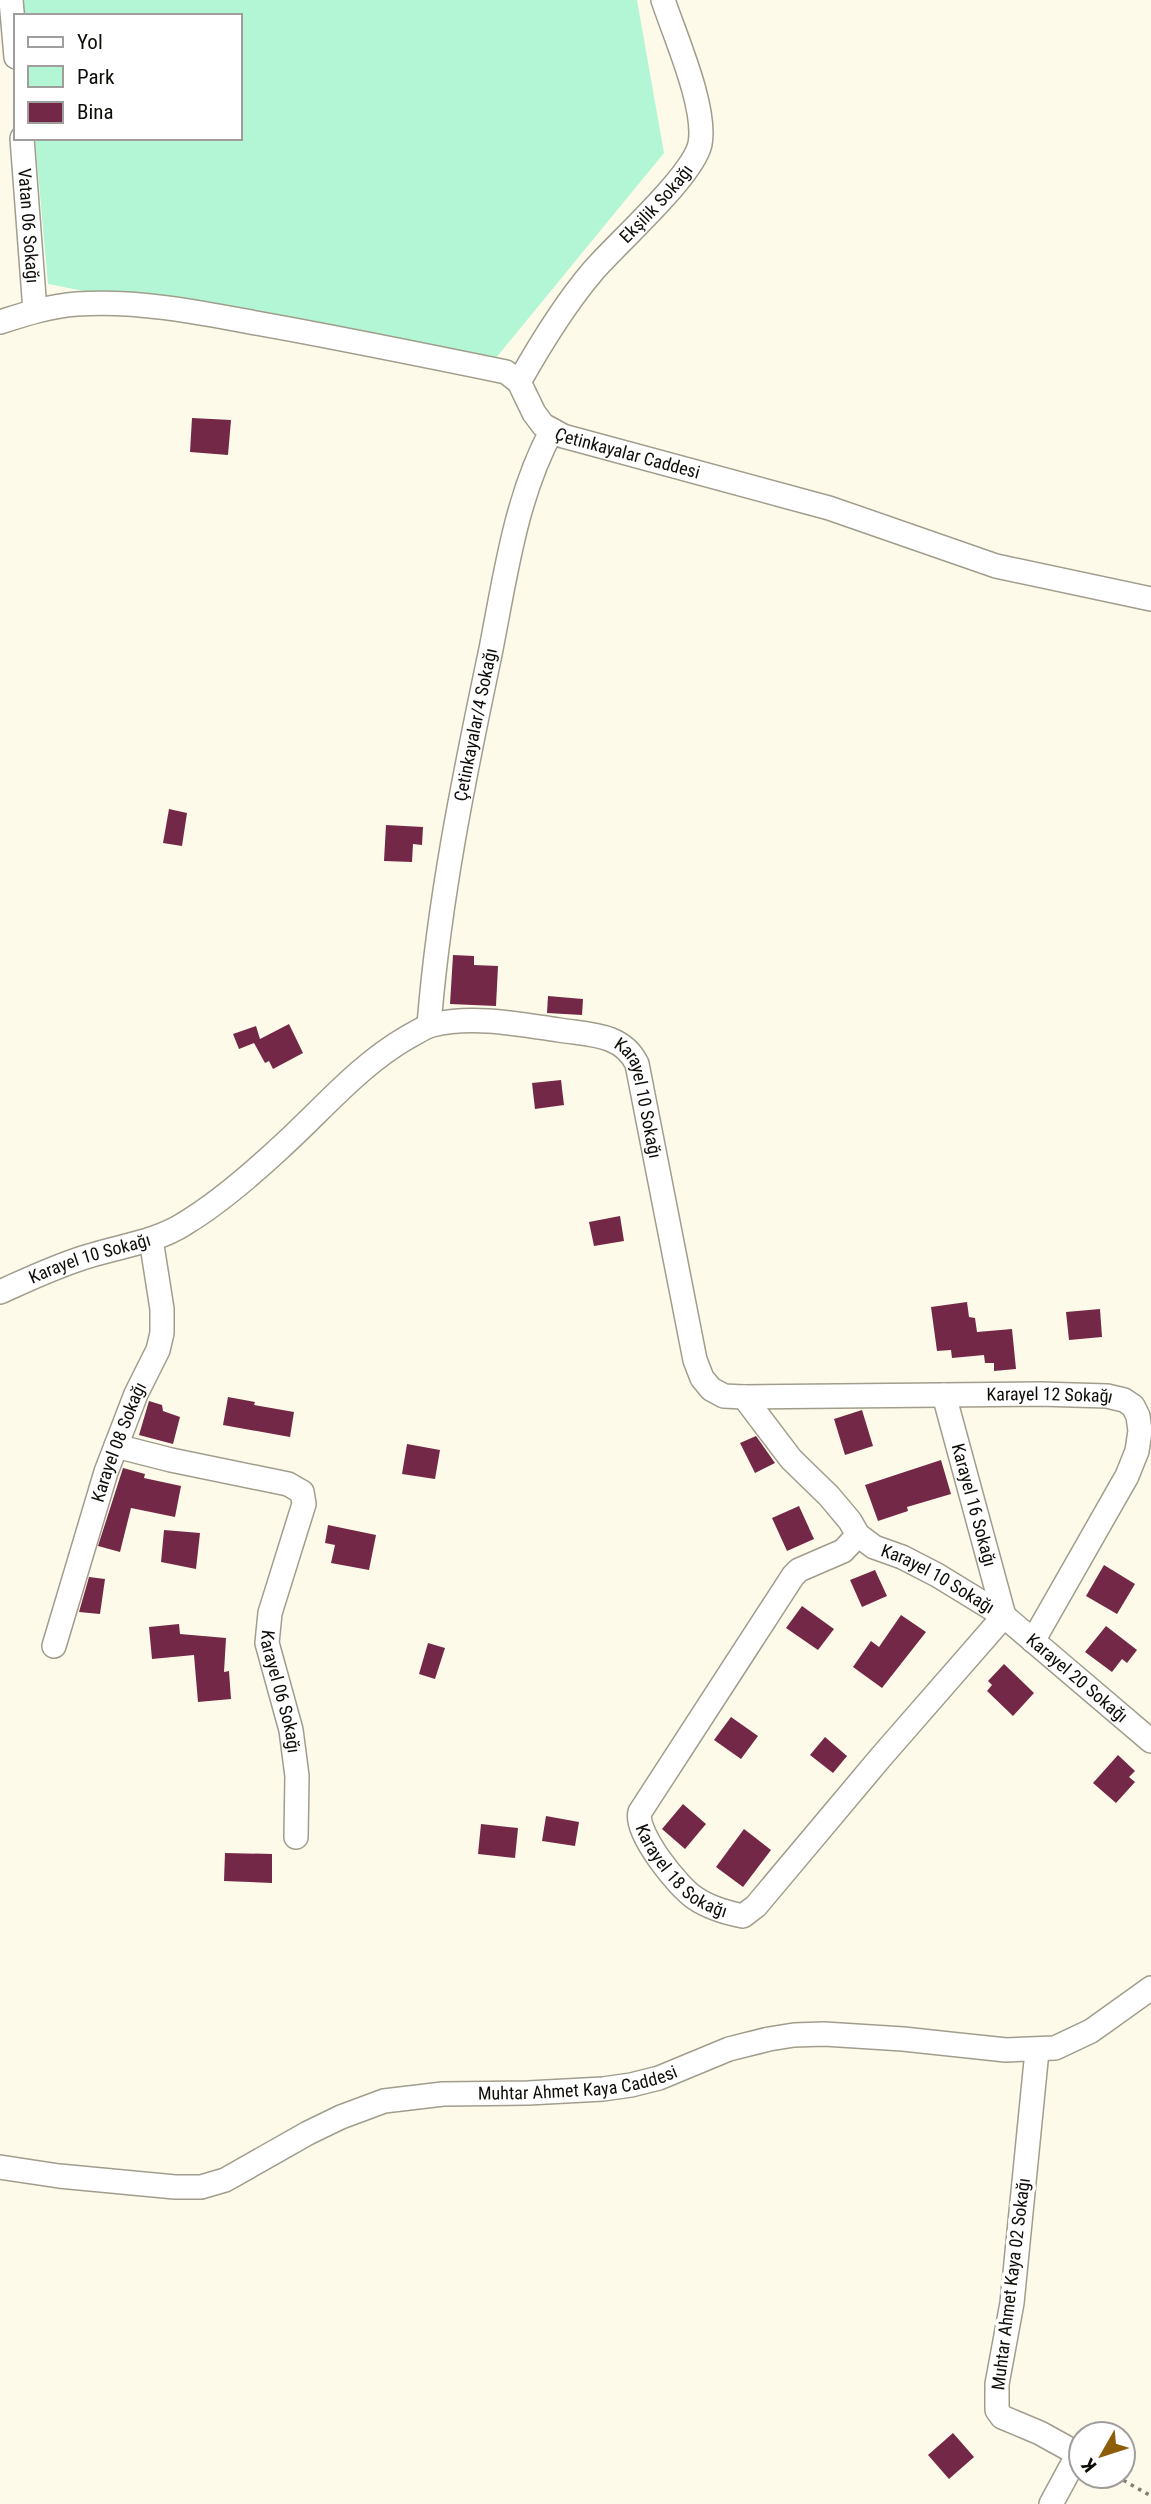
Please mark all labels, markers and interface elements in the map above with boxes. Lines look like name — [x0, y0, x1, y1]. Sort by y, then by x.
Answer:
legend — [14, 14, 242, 140]
text: Yol — [77, 30, 103, 54]
text: Park — [77, 65, 115, 89]
text: Bina — [77, 100, 114, 124]
street label: Ekşilik Sokağı — [615, 160, 697, 247]
street label: Vatan 06 Sokağı — [14, 167, 44, 284]
street label: Çetinkayalar Caddesi — [551, 423, 702, 483]
street label: Çetinkayalar/4 Sokağı — [449, 646, 501, 803]
street label: Karayel 10 Sokağı — [611, 1033, 666, 1160]
street label: Karayel 10 Sokağı — [25, 1229, 153, 1288]
street label: Karayel 08 Sokağı — [87, 1378, 150, 1504]
street label: Karayel 12 Sokağı — [986, 1383, 1115, 1407]
street label: Karayel 16 Sokağı — [948, 1441, 1001, 1569]
street label: Karayel 10 Sokağı — [878, 1539, 999, 1618]
street label: Karayel 06 Sokağı — [257, 1629, 305, 1754]
street label: Karayel 20 Sokağı — [1022, 1629, 1132, 1727]
street label: Karayel 18 Sokağı — [631, 1821, 730, 1922]
street label: Muhtar Ahmet Kaya Caddesi — [478, 2061, 680, 2104]
street label: Muhtar Ahmet Kaya 02 Sokağı — [987, 2177, 1034, 2391]
north arrow — [1067, 2420, 1137, 2490]
text: K — [1077, 2454, 1101, 2477]

